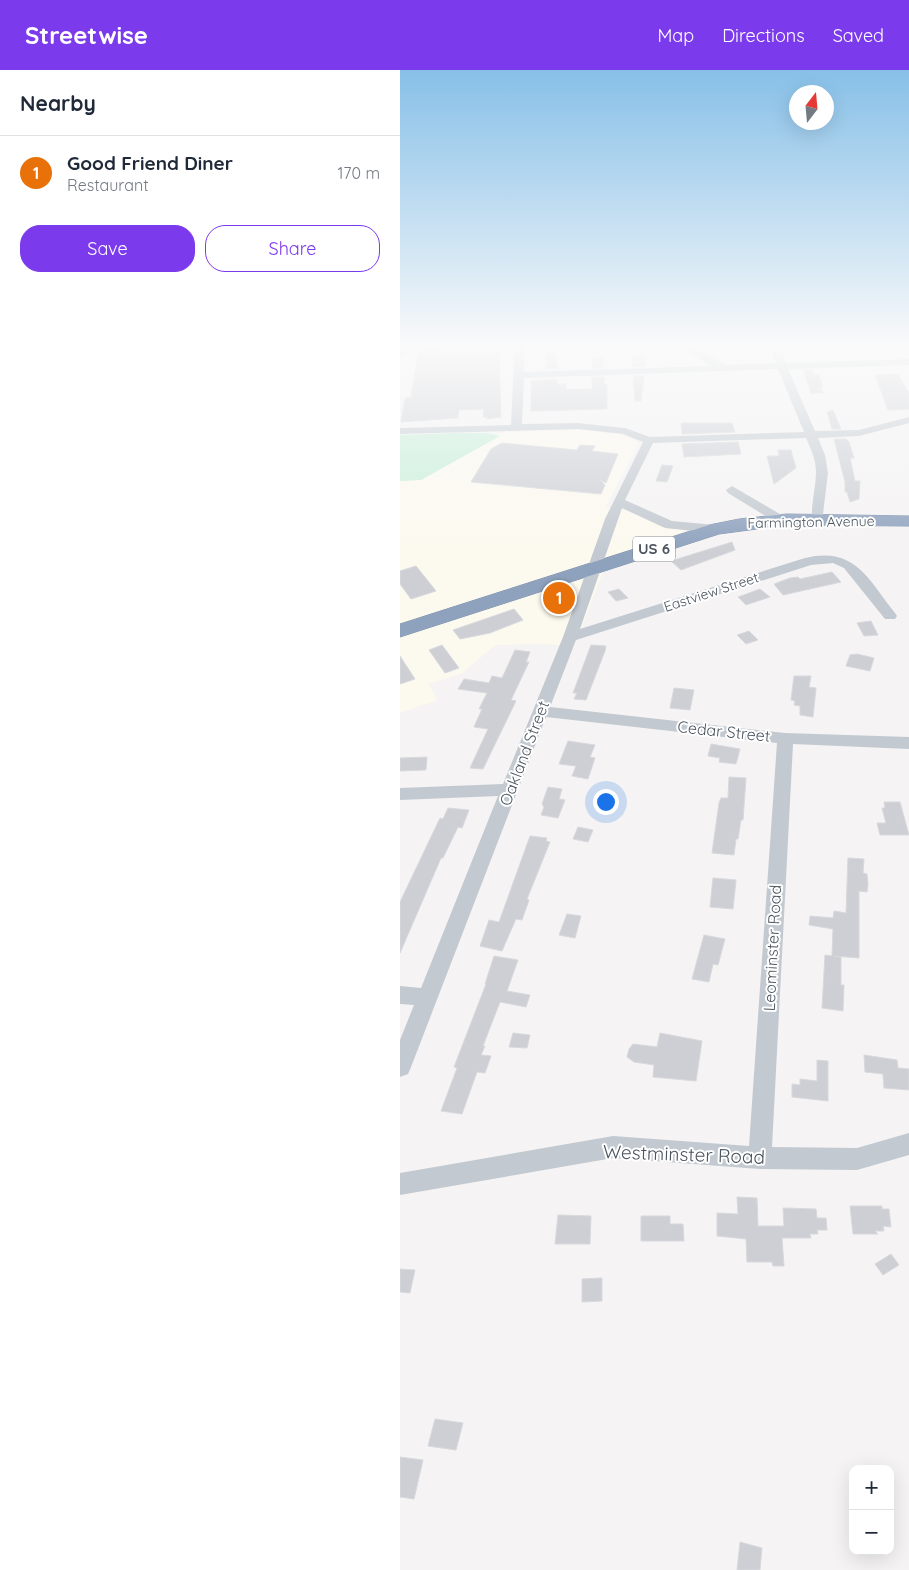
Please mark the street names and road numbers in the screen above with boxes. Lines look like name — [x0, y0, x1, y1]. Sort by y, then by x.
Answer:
street label: Farmington Avenue — [747, 512, 875, 532]
road number: US 6 — [633, 536, 675, 562]
street label: Eastview Street — [661, 568, 761, 616]
street label: Oakland Street — [495, 698, 553, 808]
street label: Cedar Street — [677, 716, 771, 746]
street label: Leominster Road — [759, 884, 785, 1012]
street label: Westminster Road — [603, 1139, 765, 1169]

